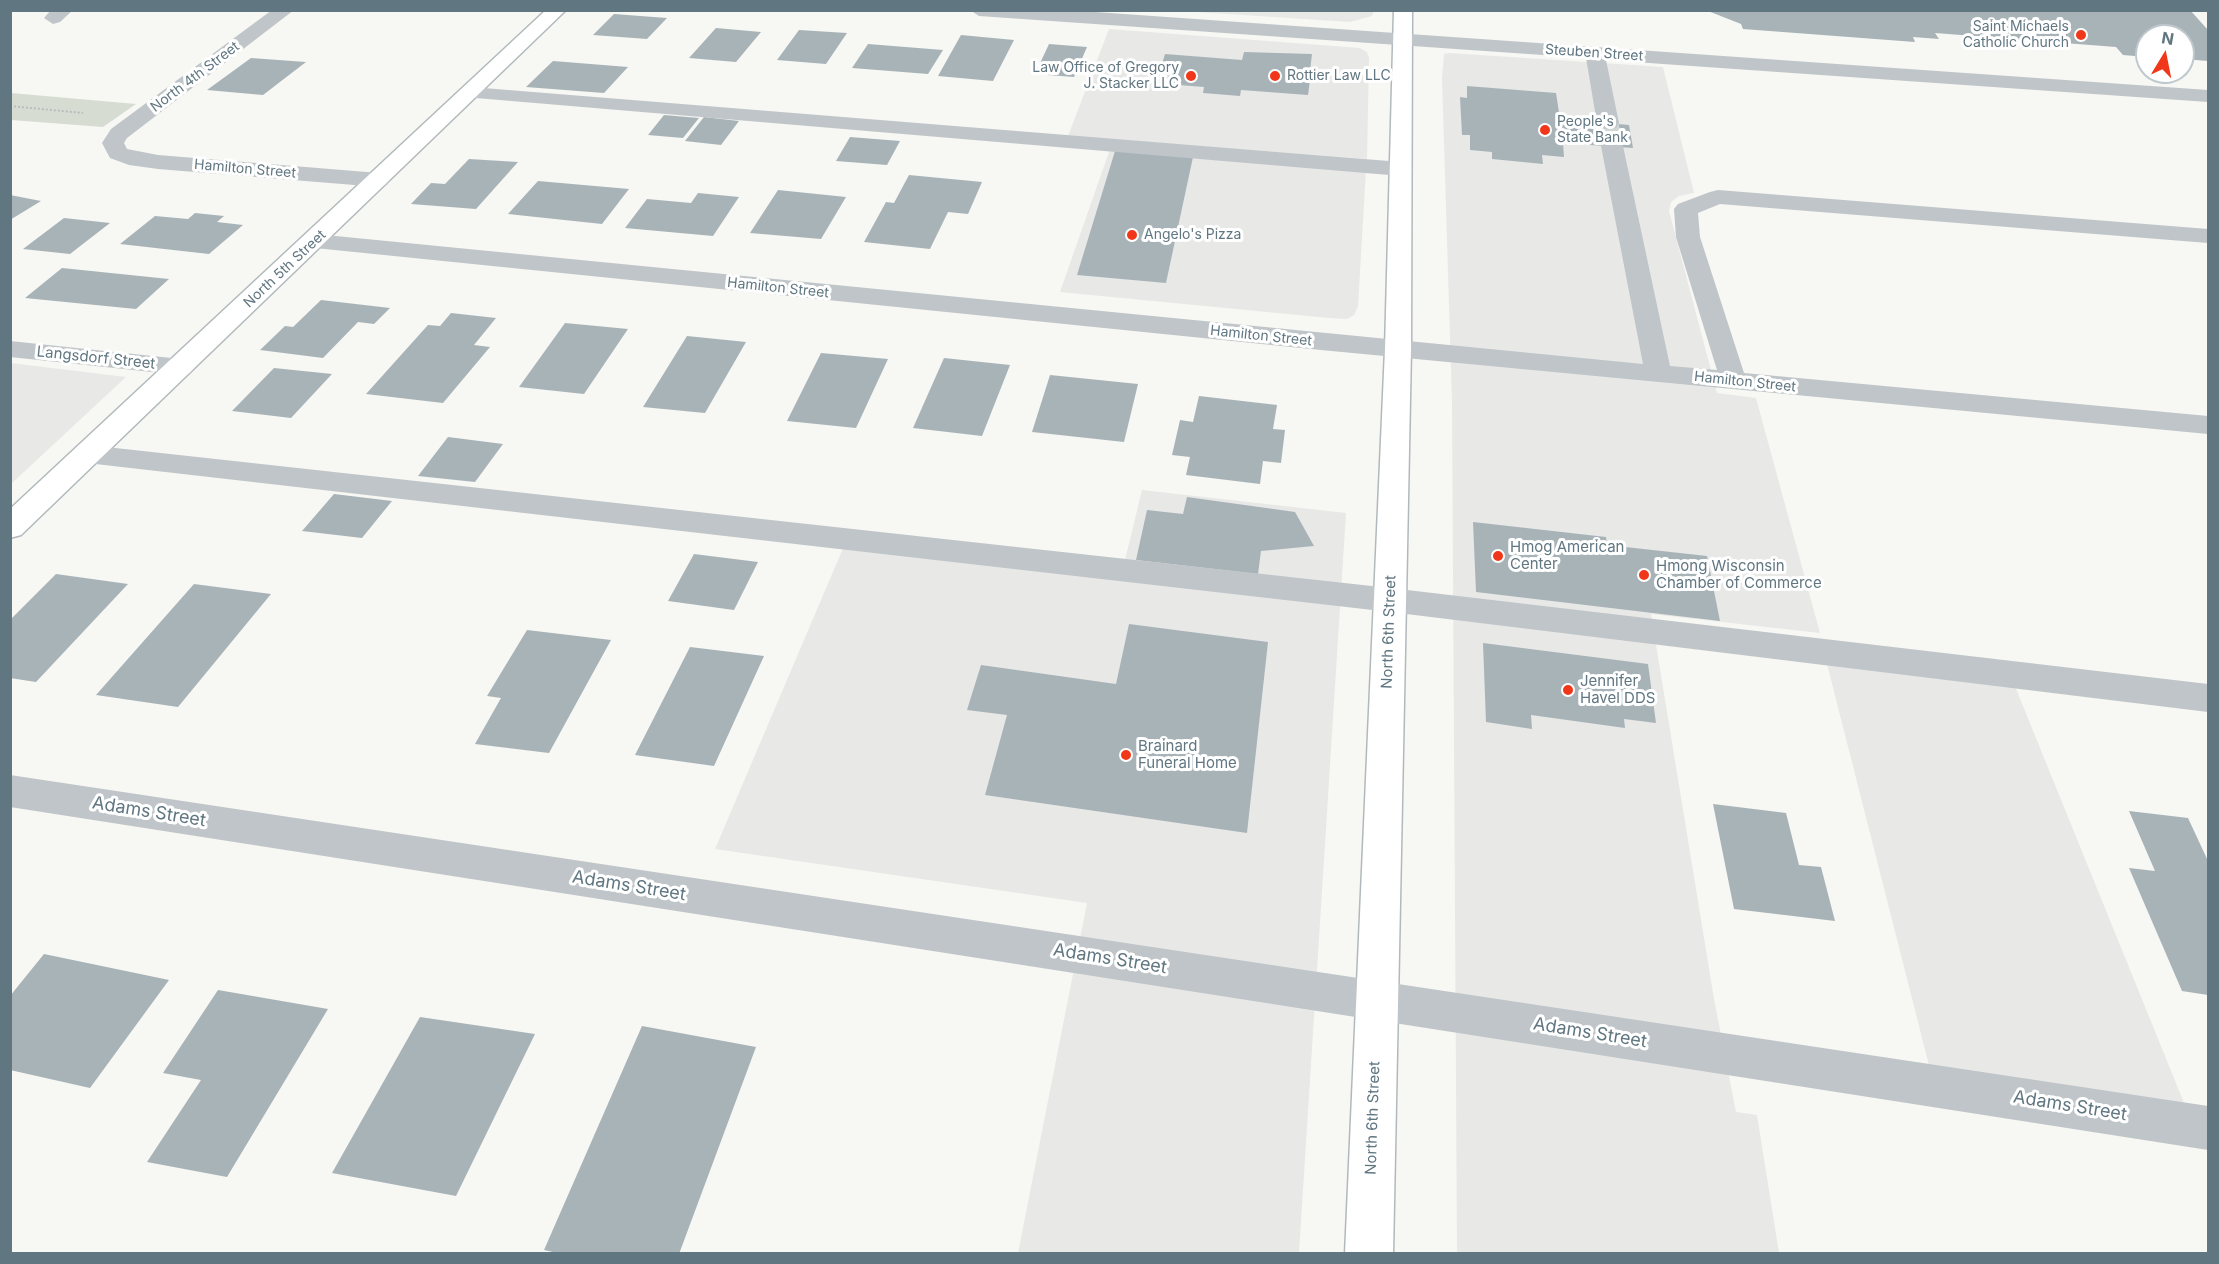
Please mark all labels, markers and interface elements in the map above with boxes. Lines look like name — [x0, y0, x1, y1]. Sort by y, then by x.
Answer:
place label: Saint Michaels Catholic Church — [1963, 19, 2069, 51]
north arrow — [2135, 24, 2195, 84]
text: N — [2160, 27, 2176, 49]
marker: Saint Michaels Catholic Church — [2074, 28, 2088, 42]
street label: North 4th Street — [147, 38, 243, 116]
street label: Steuben Street — [1544, 41, 1644, 65]
place label: Law Office of Gregory J. Stacker LLC — [1032, 60, 1179, 92]
place label: Rottier Law LLC — [1287, 68, 1391, 84]
marker: Law Office of Gregory J. Stacker LLC — [1184, 69, 1198, 83]
marker: Rottier Law LLC — [1268, 69, 1282, 83]
place label: People's State Bank — [1557, 114, 1628, 146]
marker: People's State Bank — [1538, 123, 1552, 137]
street label: Hamilton Street — [193, 156, 297, 182]
street label: North 5th Street — [240, 227, 330, 311]
place label: Angelo's Pizza — [1144, 227, 1241, 243]
marker: Angelo's Pizza — [1125, 228, 1139, 242]
street label: Hamilton Street — [726, 274, 830, 302]
street label: Hamilton Street — [1209, 322, 1313, 350]
street label: Langsdorf Street — [36, 343, 156, 373]
street label: Hamilton Street — [1693, 368, 1797, 396]
place label: Hmog American Center — [1510, 538, 1624, 573]
marker: Hmog American Center — [1491, 549, 1505, 563]
place label: Hmong Wisconsin Chamber of Commerce — [1656, 557, 1822, 592]
marker: Hmong Wisconsin Chamber of Commerce — [1637, 568, 1651, 582]
street label: North 6th Street — [1378, 575, 1400, 689]
place label: Jennifer Havel DDS — [1580, 672, 1655, 707]
marker: Jennifer Havel DDS — [1561, 683, 1575, 697]
place label: Brainard Funeral Home — [1138, 737, 1237, 772]
marker: Brainard Funeral Home — [1119, 748, 1133, 762]
street label: Adams Street — [91, 792, 207, 832]
street label: Adams Street — [571, 866, 687, 906]
street label: Adams Street — [1052, 939, 1168, 979]
street label: Adams Street — [1532, 1013, 1648, 1053]
street label: North 6th Street — [1362, 1061, 1384, 1175]
street label: Adams Street — [2012, 1086, 2128, 1126]

